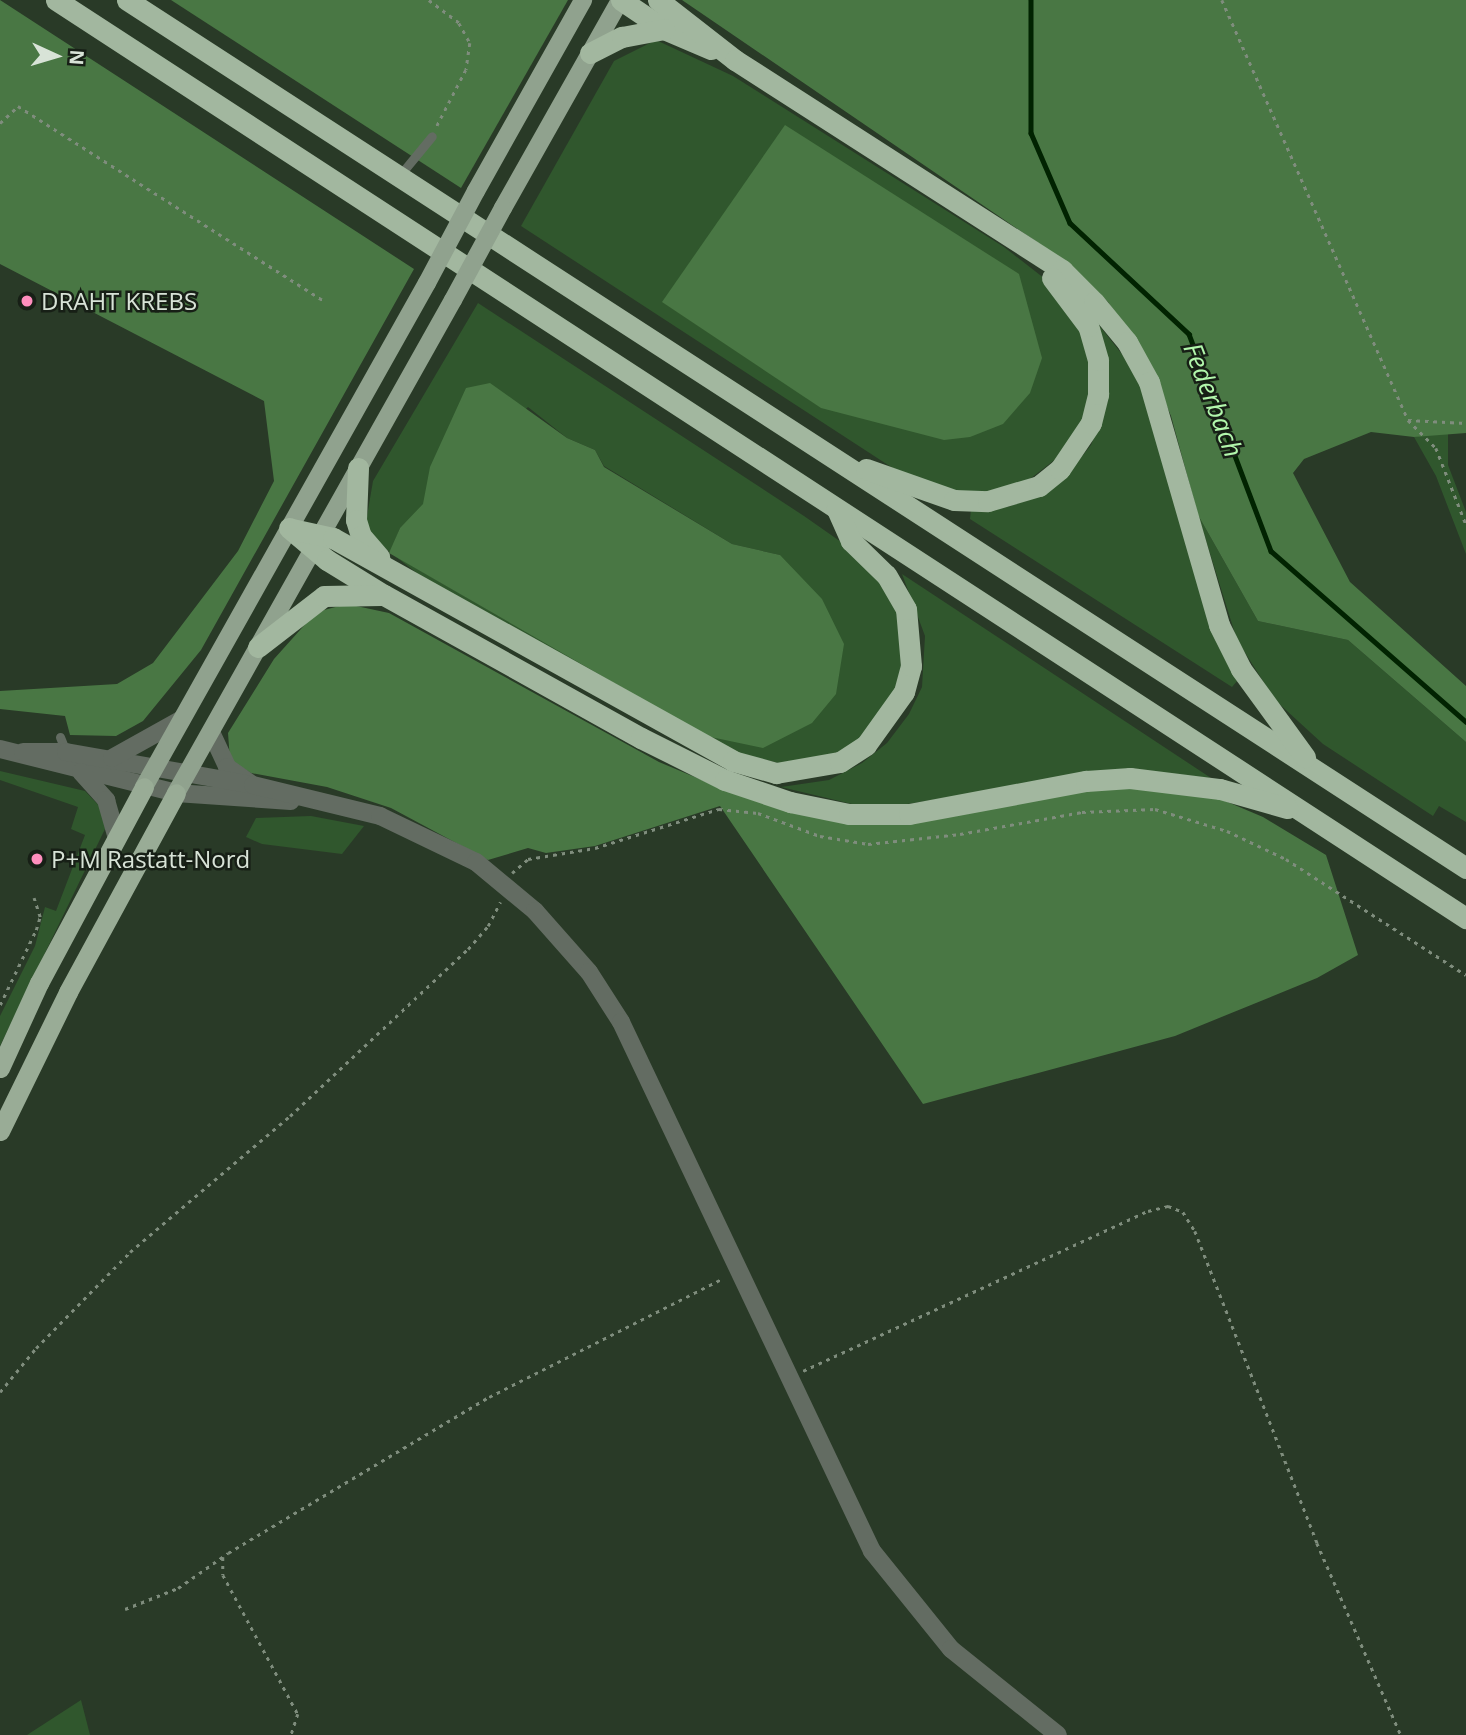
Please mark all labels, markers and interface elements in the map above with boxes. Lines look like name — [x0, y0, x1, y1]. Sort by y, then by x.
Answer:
north arrow — [21, 21, 91, 91]
text: N — [63, 49, 90, 66]
place label: DRAHT KREBS — [41, 287, 197, 315]
marker: DRAHT KREBS — [19, 293, 35, 309]
water label: Federbach — [1177, 338, 1249, 462]
place label: P+M Rastatt-Nord — [51, 845, 250, 873]
marker: P+M Rastatt-Nord — [29, 851, 45, 867]

